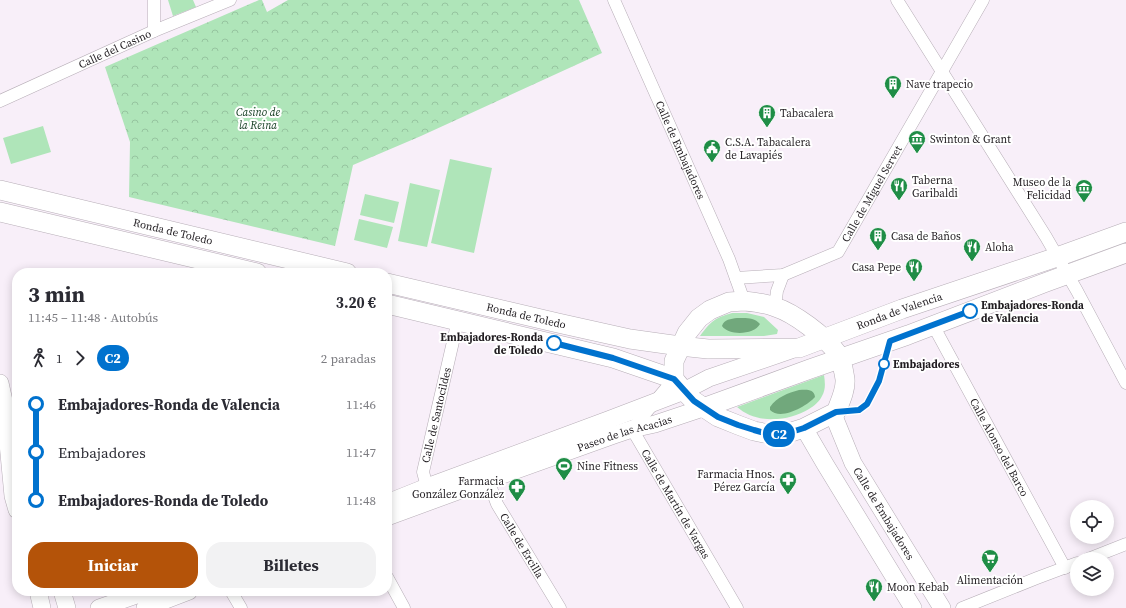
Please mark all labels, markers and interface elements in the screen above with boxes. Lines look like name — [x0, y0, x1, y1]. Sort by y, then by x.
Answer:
street label: Calle del Casino — [76, 26, 154, 72]
building icon: Nave trapecio — [883, 74, 903, 99]
place label: Nave trapecio — [906, 77, 973, 92]
street label: Calle de Embajadores — [652, 99, 709, 202]
building icon: Tabacalera — [757, 103, 777, 128]
park label: Casino de la Reina — [236, 105, 280, 133]
place label: Tabacalera — [780, 106, 834, 121]
museum icon: Swinton & Grant — [907, 129, 927, 154]
place label: Swinton & Grant — [930, 132, 1011, 147]
place label: C.S.A. Tabacalera de Lavapiés — [725, 135, 811, 163]
public building icon: C.S.A. Tabacalera de Lavapiés — [702, 138, 722, 163]
street label: Calle de Miguel Servet — [838, 143, 906, 245]
place label: Taberna Garibaldi — [912, 173, 958, 201]
place label: Museo de la Felicidad — [1013, 175, 1072, 203]
restaurant icon: Taberna Garibaldi — [889, 176, 909, 201]
museum icon: Museo de la Felicidad — [1074, 178, 1094, 203]
street label: Ronda de Toledo — [132, 215, 214, 249]
building icon: Casa de Baños — [868, 226, 888, 251]
place label: Casa de Baños — [891, 229, 961, 244]
restaurant icon: Aloha — [962, 237, 982, 262]
place label: Aloha — [985, 240, 1014, 255]
restaurant icon: Casa Pepe — [904, 257, 924, 282]
place label: Casa Pepe — [852, 260, 901, 275]
text: 3 min — [28, 279, 85, 309]
street label: Ronda de Valencia — [854, 289, 945, 334]
text: 3.20 € — [336, 292, 376, 313]
place label: Embajadores-Ronda de Valencia — [981, 298, 1084, 326]
street label: Ronda de Toledo — [485, 299, 567, 333]
marker: Embajadores-Ronda de Valencia — [962, 303, 978, 319]
text: 11:45 – 11:48 · Autobús — [28, 309, 158, 326]
place label: Embajadores-Ronda de Toledo — [440, 330, 543, 358]
marker: Embajadores-Ronda de Toledo — [546, 335, 562, 351]
icon: walk — [28, 347, 50, 369]
icon: forward — [69, 347, 91, 369]
text: C2 — [105, 348, 121, 368]
text: 1 — [56, 350, 63, 367]
text: 2 paradas — [321, 350, 376, 367]
place label: Embajadores — [893, 357, 960, 372]
marker: Embajadores — [878, 358, 890, 370]
street label: Calle de Santocildes — [418, 366, 455, 464]
text: Embajadores-Ronda de Valencia — [58, 394, 280, 415]
street label: Calle Alonso del Barco — [966, 395, 1032, 499]
text: 11:46 — [346, 396, 376, 413]
street label: Paseo de las Acacias — [575, 412, 674, 456]
line badge: C2 — [761, 421, 797, 447]
text: C2 — [771, 424, 787, 444]
text: Embajadores — [58, 442, 146, 463]
text: 11:47 — [346, 444, 376, 461]
street label: Calle de Martín de Vargas — [637, 446, 714, 562]
sports icon: Nine Fitness — [554, 456, 574, 481]
place label: Nine Fitness — [577, 459, 638, 474]
street label: Calle de Embajadores — [849, 464, 918, 563]
place label: Farmacia Hnos. Pérez García — [697, 467, 775, 495]
pharmacy icon: Farmacia Hnos. Pérez García — [778, 470, 798, 495]
place label: Farmacia González González — [412, 474, 504, 502]
pharmacy icon: Farmacia González González — [507, 477, 527, 502]
text: Embajadores-Ronda de Toledo — [58, 490, 268, 511]
text: 11:48 — [346, 492, 376, 509]
map controls — [1070, 500, 1114, 596]
button: locate — [1070, 500, 1114, 544]
street label: Calle de Ercilla — [496, 510, 547, 581]
button: Iniciar — [28, 542, 198, 588]
button: Billetes — [206, 542, 376, 588]
supermarket icon: Alimentación — [980, 548, 1000, 573]
button: layers — [1070, 552, 1114, 596]
place label: Alimentación — [957, 573, 1024, 588]
restaurant icon: Moon Kebab — [864, 577, 884, 602]
place label: Moon Kebab — [887, 580, 949, 595]

